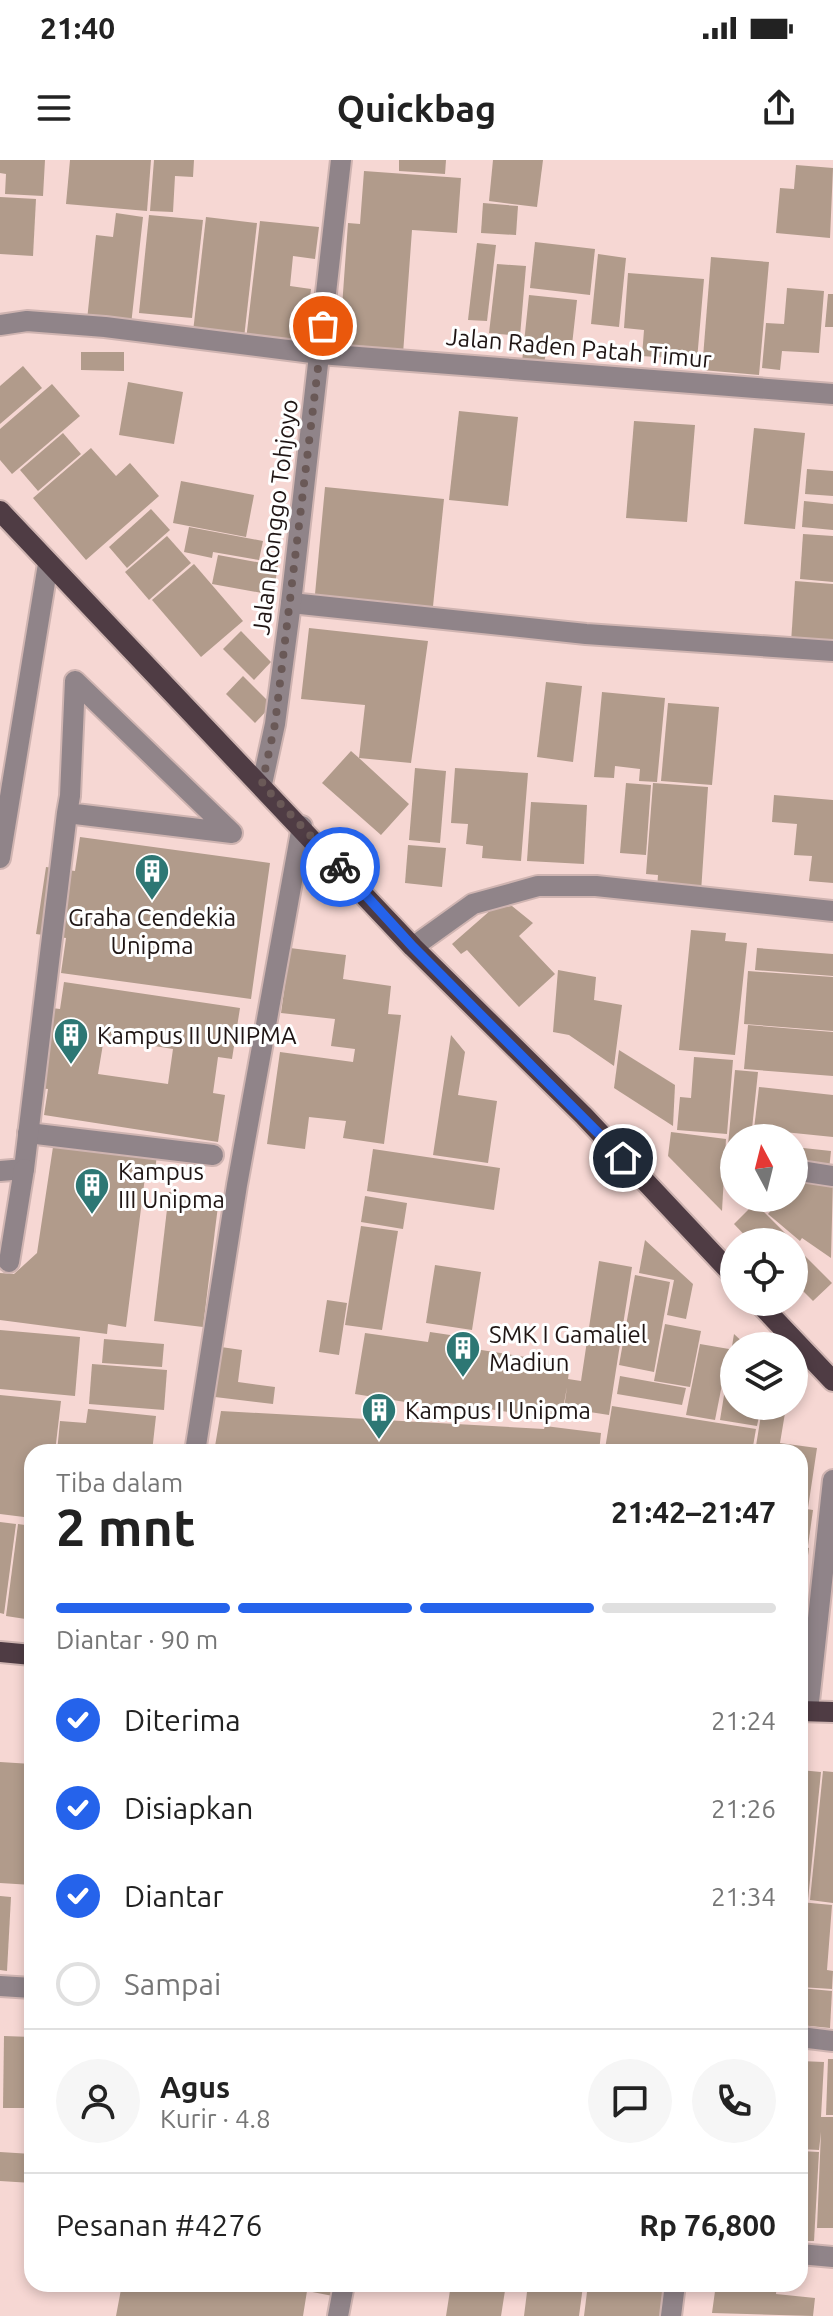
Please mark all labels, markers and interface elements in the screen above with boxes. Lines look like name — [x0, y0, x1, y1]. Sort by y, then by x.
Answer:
text: 21:40 — [40, 11, 115, 45]
icon: menu — [32, 86, 76, 130]
icon: share — [757, 86, 801, 130]
text: Quickbag — [337, 88, 496, 129]
pin — [289, 292, 357, 360]
icon: bag — [301, 304, 345, 348]
street label: Jalan Raden Patah Timur — [445, 323, 713, 373]
street label: Jalan Ronggo Tohjoyo — [247, 398, 303, 636]
courier — [300, 827, 380, 907]
icon: bike — [318, 845, 362, 889]
building icon: Graha Cendekia Unipma — [133, 852, 171, 902]
place label: Graha Cendekia Unipma — [68, 904, 236, 959]
building icon: Kampus II UNIPMA — [52, 1016, 90, 1066]
place label: Kampus II UNIPMA — [97, 1022, 297, 1049]
pin — [589, 1124, 657, 1192]
north arrow — [720, 1124, 808, 1212]
map controls — [720, 1124, 808, 1420]
icon: home — [601, 1136, 645, 1180]
place label: Kampus III Unipma — [118, 1158, 225, 1213]
building icon: Kampus III Unipma — [73, 1166, 111, 1216]
button: locate — [720, 1228, 808, 1316]
place label: SMK I Gamaliel Madiun — [489, 1321, 647, 1376]
building icon: SMK I Gamaliel Madiun — [444, 1329, 482, 1379]
button: layers — [720, 1332, 808, 1420]
building icon: Kampus I Unipma — [360, 1391, 398, 1441]
place label: Kampus I Unipma — [405, 1397, 591, 1424]
text: Tiba dalam — [56, 1468, 183, 1497]
text: 21:42–21:47 — [611, 1495, 776, 1529]
text: 2 mnt — [56, 1498, 195, 1556]
text: Diantar · 90 m — [56, 1625, 218, 1654]
icon: check — [56, 1698, 100, 1742]
text: Diterima — [124, 1703, 241, 1737]
text: 21:24 — [711, 1706, 776, 1735]
icon: check — [56, 1786, 100, 1830]
text: Disiapkan — [124, 1791, 253, 1825]
text: 21:26 — [711, 1794, 776, 1823]
icon: check — [56, 1874, 100, 1918]
text: Diantar — [124, 1879, 224, 1913]
text: 21:34 — [711, 1882, 776, 1911]
text: Sampai — [124, 1967, 221, 2001]
button: person — [56, 2059, 140, 2143]
button: chat — [588, 2059, 672, 2143]
button: phone — [692, 2059, 776, 2143]
text: Agus — [160, 2070, 230, 2104]
text: Kurir · 4.8 — [160, 2104, 271, 2133]
text: Pesanan #4276 — [56, 2208, 262, 2242]
text: Rp 76,800 — [639, 2208, 776, 2242]

